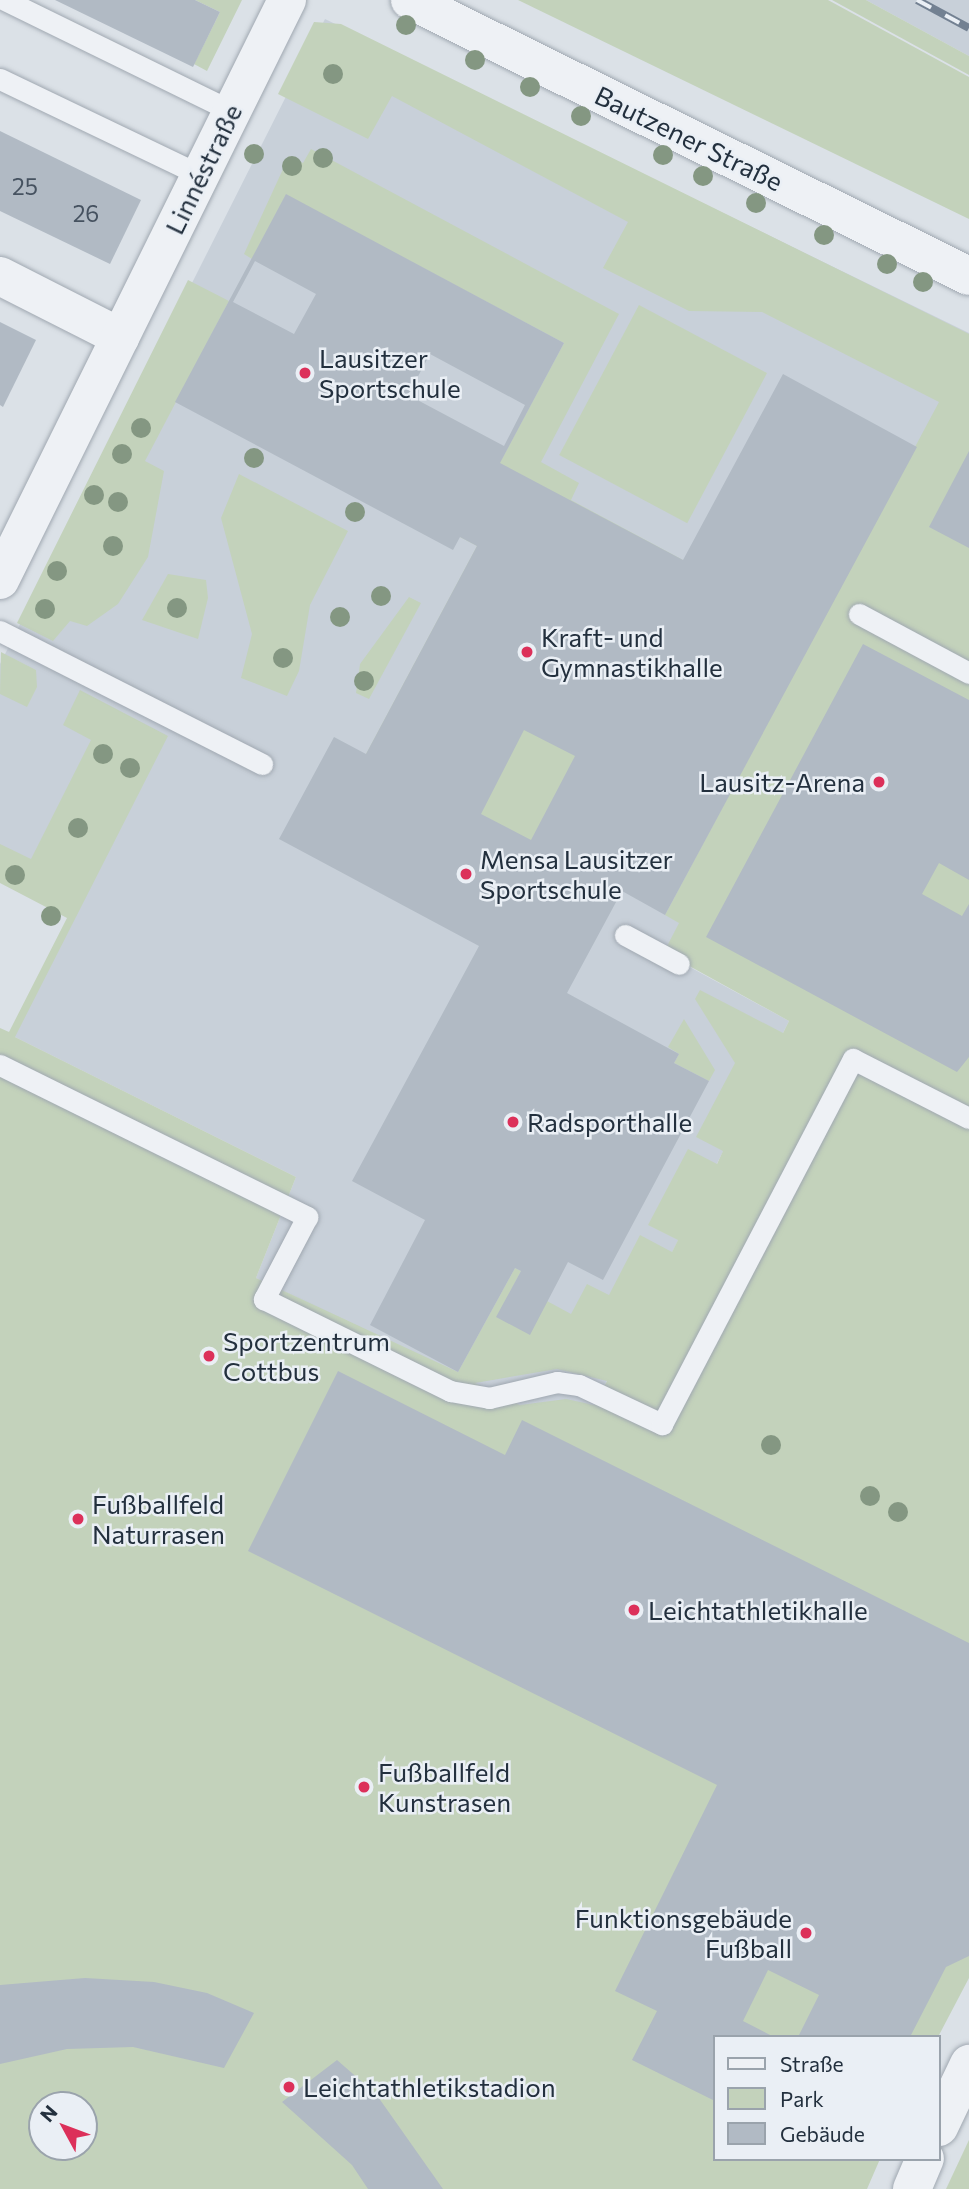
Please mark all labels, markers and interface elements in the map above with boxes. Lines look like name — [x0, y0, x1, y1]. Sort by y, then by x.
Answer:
street label: Bautzener Straße — [590, 79, 788, 197]
street label: Linnéstraße — [158, 99, 248, 239]
house number: 25 — [12, 172, 38, 200]
house number: 26 — [73, 199, 99, 227]
place label: Lausitzer Sportschule — [319, 342, 461, 404]
marker: Lausitzer Sportschule — [297, 365, 313, 381]
place label: Kraft- und Gymnastikhalle — [541, 621, 723, 682]
marker: Kraft- und Gymnastikhalle — [519, 644, 535, 660]
place label: Lausitz-Arena — [699, 766, 865, 798]
marker: Lausitz-Arena — [871, 774, 887, 790]
place label: Mensa Lausitzer Sportschule — [480, 843, 673, 904]
marker: Mensa Lausitzer Sportschule — [458, 866, 474, 882]
place label: Radsporthalle — [527, 1106, 692, 1138]
marker: Radsporthalle — [505, 1114, 521, 1130]
place label: Sportzentrum Cottbus — [223, 1325, 390, 1386]
marker: Sportzentrum Cottbus — [201, 1348, 217, 1364]
place label: Fußballfeld Naturrasen — [92, 1488, 225, 1550]
marker: Fußballfeld Naturrasen — [70, 1511, 86, 1527]
place label: Leichtathletikhalle — [648, 1594, 868, 1626]
marker: Leichtathletikhalle — [626, 1602, 642, 1618]
place label: Fußballfeld Kunstrasen — [378, 1756, 511, 1817]
marker: Fußballfeld Kunstrasen — [356, 1779, 372, 1795]
place label: Funktionsgebäude Fußball — [575, 1902, 792, 1964]
marker: Funktionsgebäude Fußball — [798, 1925, 814, 1941]
legend — [713, 2035, 941, 2161]
text: Straße — [780, 2051, 844, 2076]
place label: Leichtathletikstadion — [303, 2071, 556, 2103]
marker: Leichtathletikstadion — [281, 2079, 297, 2095]
text: Park — [780, 2086, 824, 2111]
north arrow — [28, 2091, 98, 2161]
text: N — [35, 2100, 62, 2126]
text: Gebäude — [780, 2121, 865, 2146]

